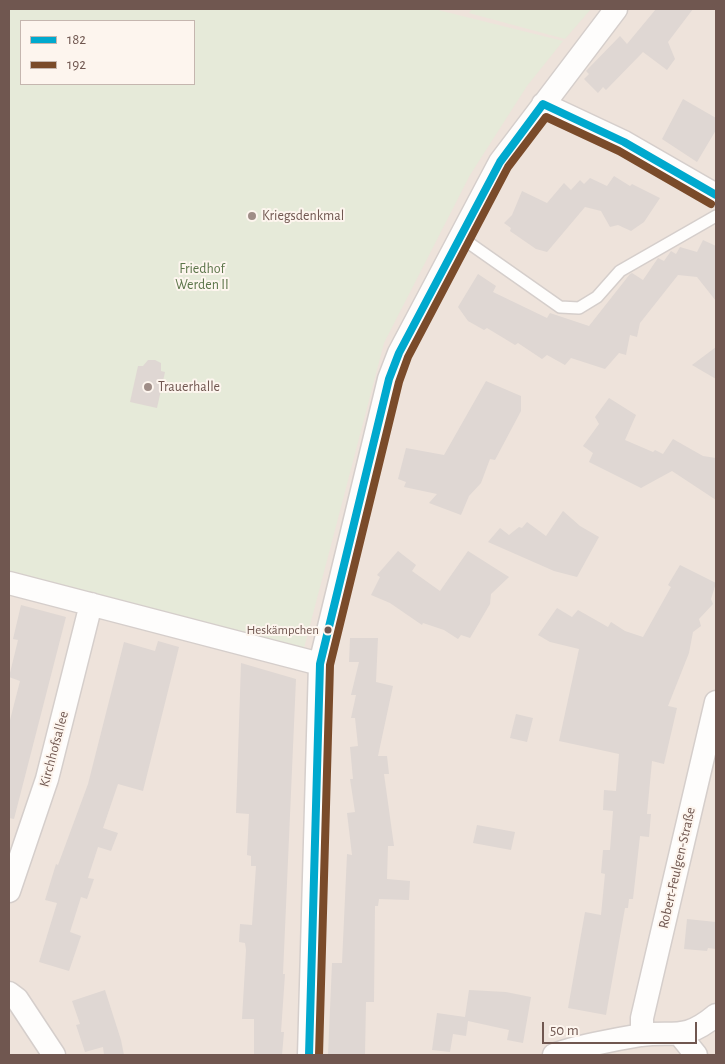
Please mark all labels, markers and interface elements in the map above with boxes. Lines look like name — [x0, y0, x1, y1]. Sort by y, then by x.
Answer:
legend — [20, 20, 195, 85]
text: 182 — [67, 32, 86, 47]
text: 192 — [67, 57, 86, 72]
place label: Kriegsdenkmal — [262, 208, 344, 224]
marker: Kriegsdenkmal — [246, 210, 258, 222]
park label: Friedhof Werden II — [175, 261, 229, 294]
place label: Trauerhalle — [158, 379, 220, 395]
marker: Trauerhalle — [142, 381, 154, 393]
place label: Heskämpchen — [247, 622, 319, 638]
marker: Heskämpchen — [323, 625, 333, 635]
street label: Kirchhofsallee — [36, 709, 72, 789]
street label: Robert-Feulgen-Straße — [655, 806, 699, 930]
scale bar — [545, 1012, 700, 1044]
text: 50 m — [550, 1023, 579, 1038]

